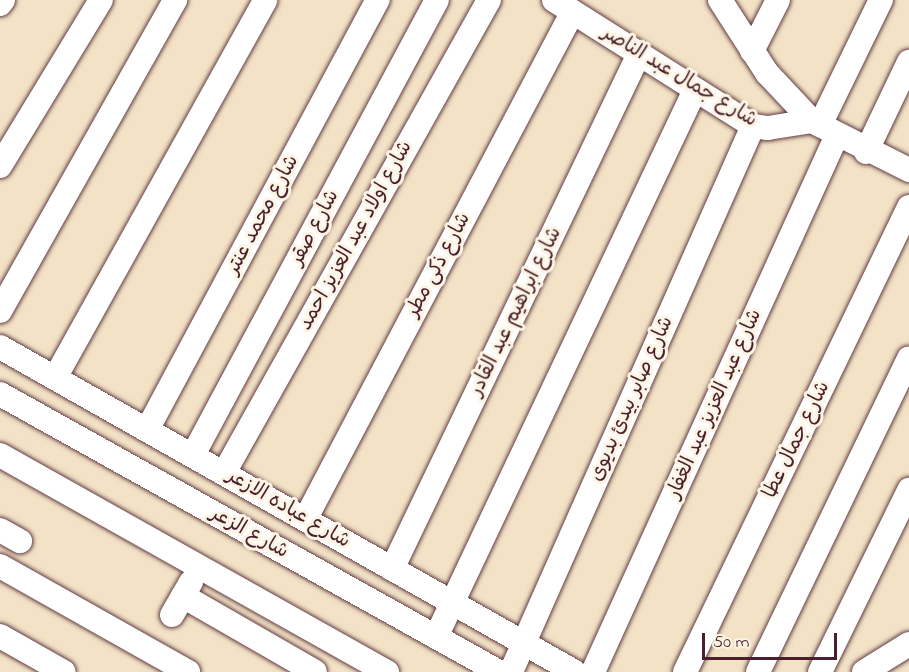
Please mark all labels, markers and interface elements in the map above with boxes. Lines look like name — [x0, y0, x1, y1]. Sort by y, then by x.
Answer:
street label: شارع جمال عبد الناصر — [597, 21, 761, 133]
street label: شارع اولاد عبد العزيز احمد — [294, 137, 418, 335]
street label: شارع محمد عنتر — [221, 151, 305, 279]
street label: شارع صقر — [285, 186, 345, 270]
street label: شارع ذكى مطر — [402, 209, 476, 321]
street label: شارع ابراهيم عبد القادر — [465, 224, 567, 400]
street label: شارع عبد العزيز عبد الغفار — [662, 306, 768, 502]
street label: شارع صابر بيدئ بديوى — [585, 313, 679, 485]
street label: شارع جمال عطا — [758, 378, 836, 502]
street label: شارع عباده الازعر — [222, 464, 354, 554]
street label: شارع الزعر — [206, 502, 292, 564]
scale bar — [705, 621, 840, 659]
text: 50 m — [713, 630, 750, 656]

